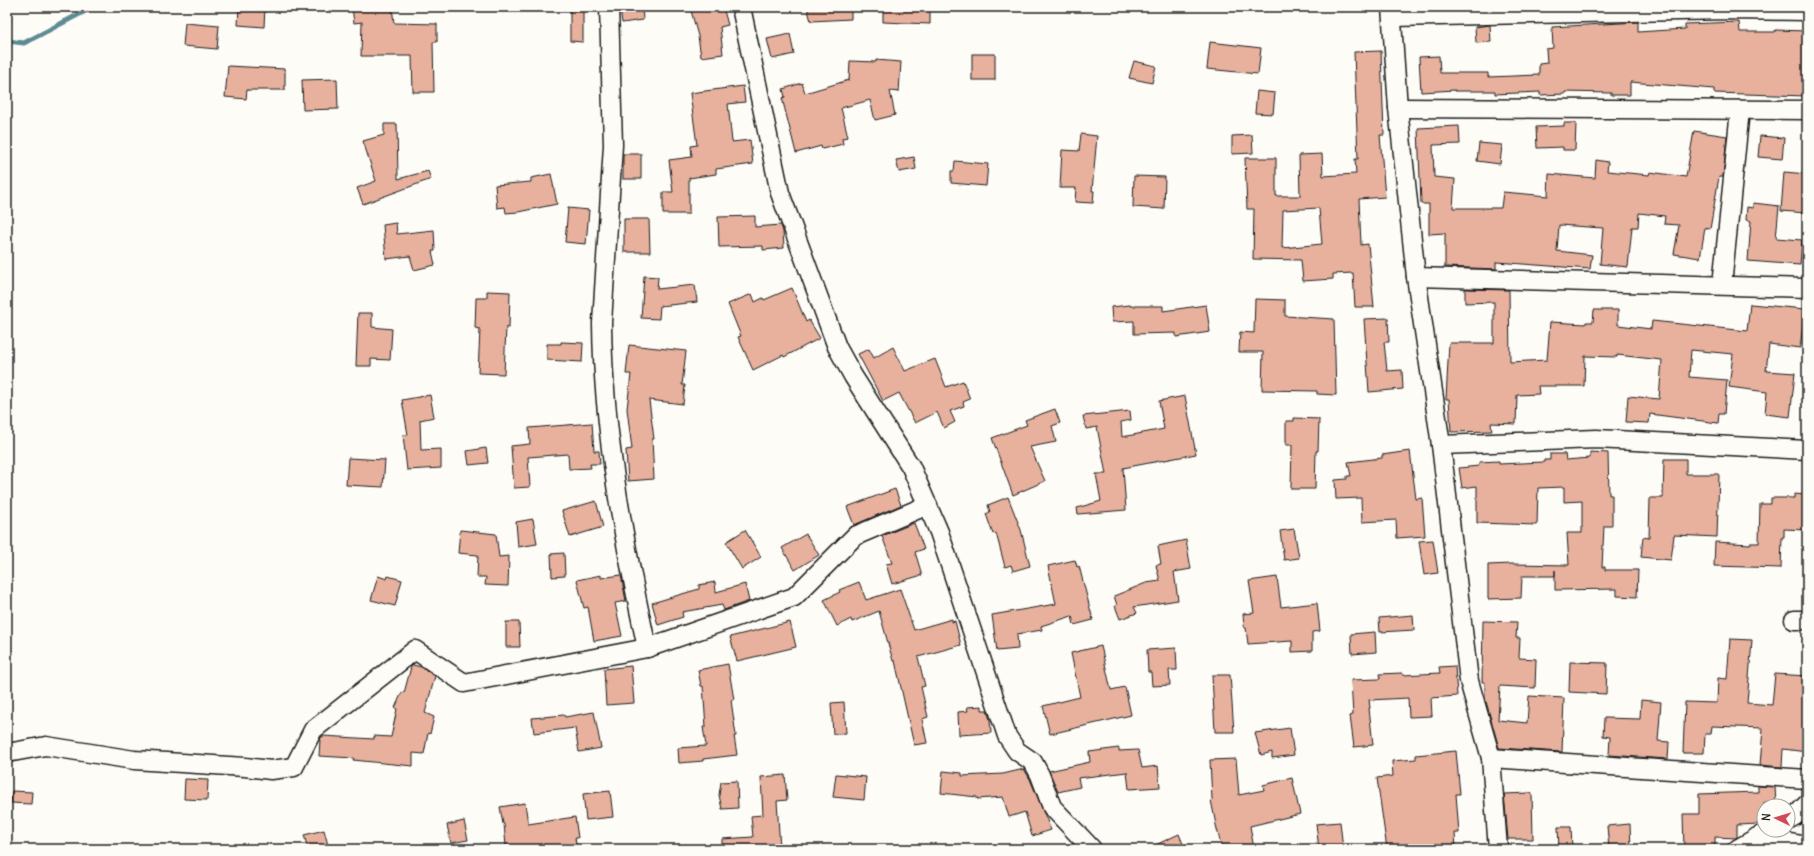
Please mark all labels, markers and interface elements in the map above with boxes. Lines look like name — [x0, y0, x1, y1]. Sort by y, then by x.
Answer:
north arrow — [1756, 798, 1796, 838]
text: N — [1759, 813, 1773, 822]

